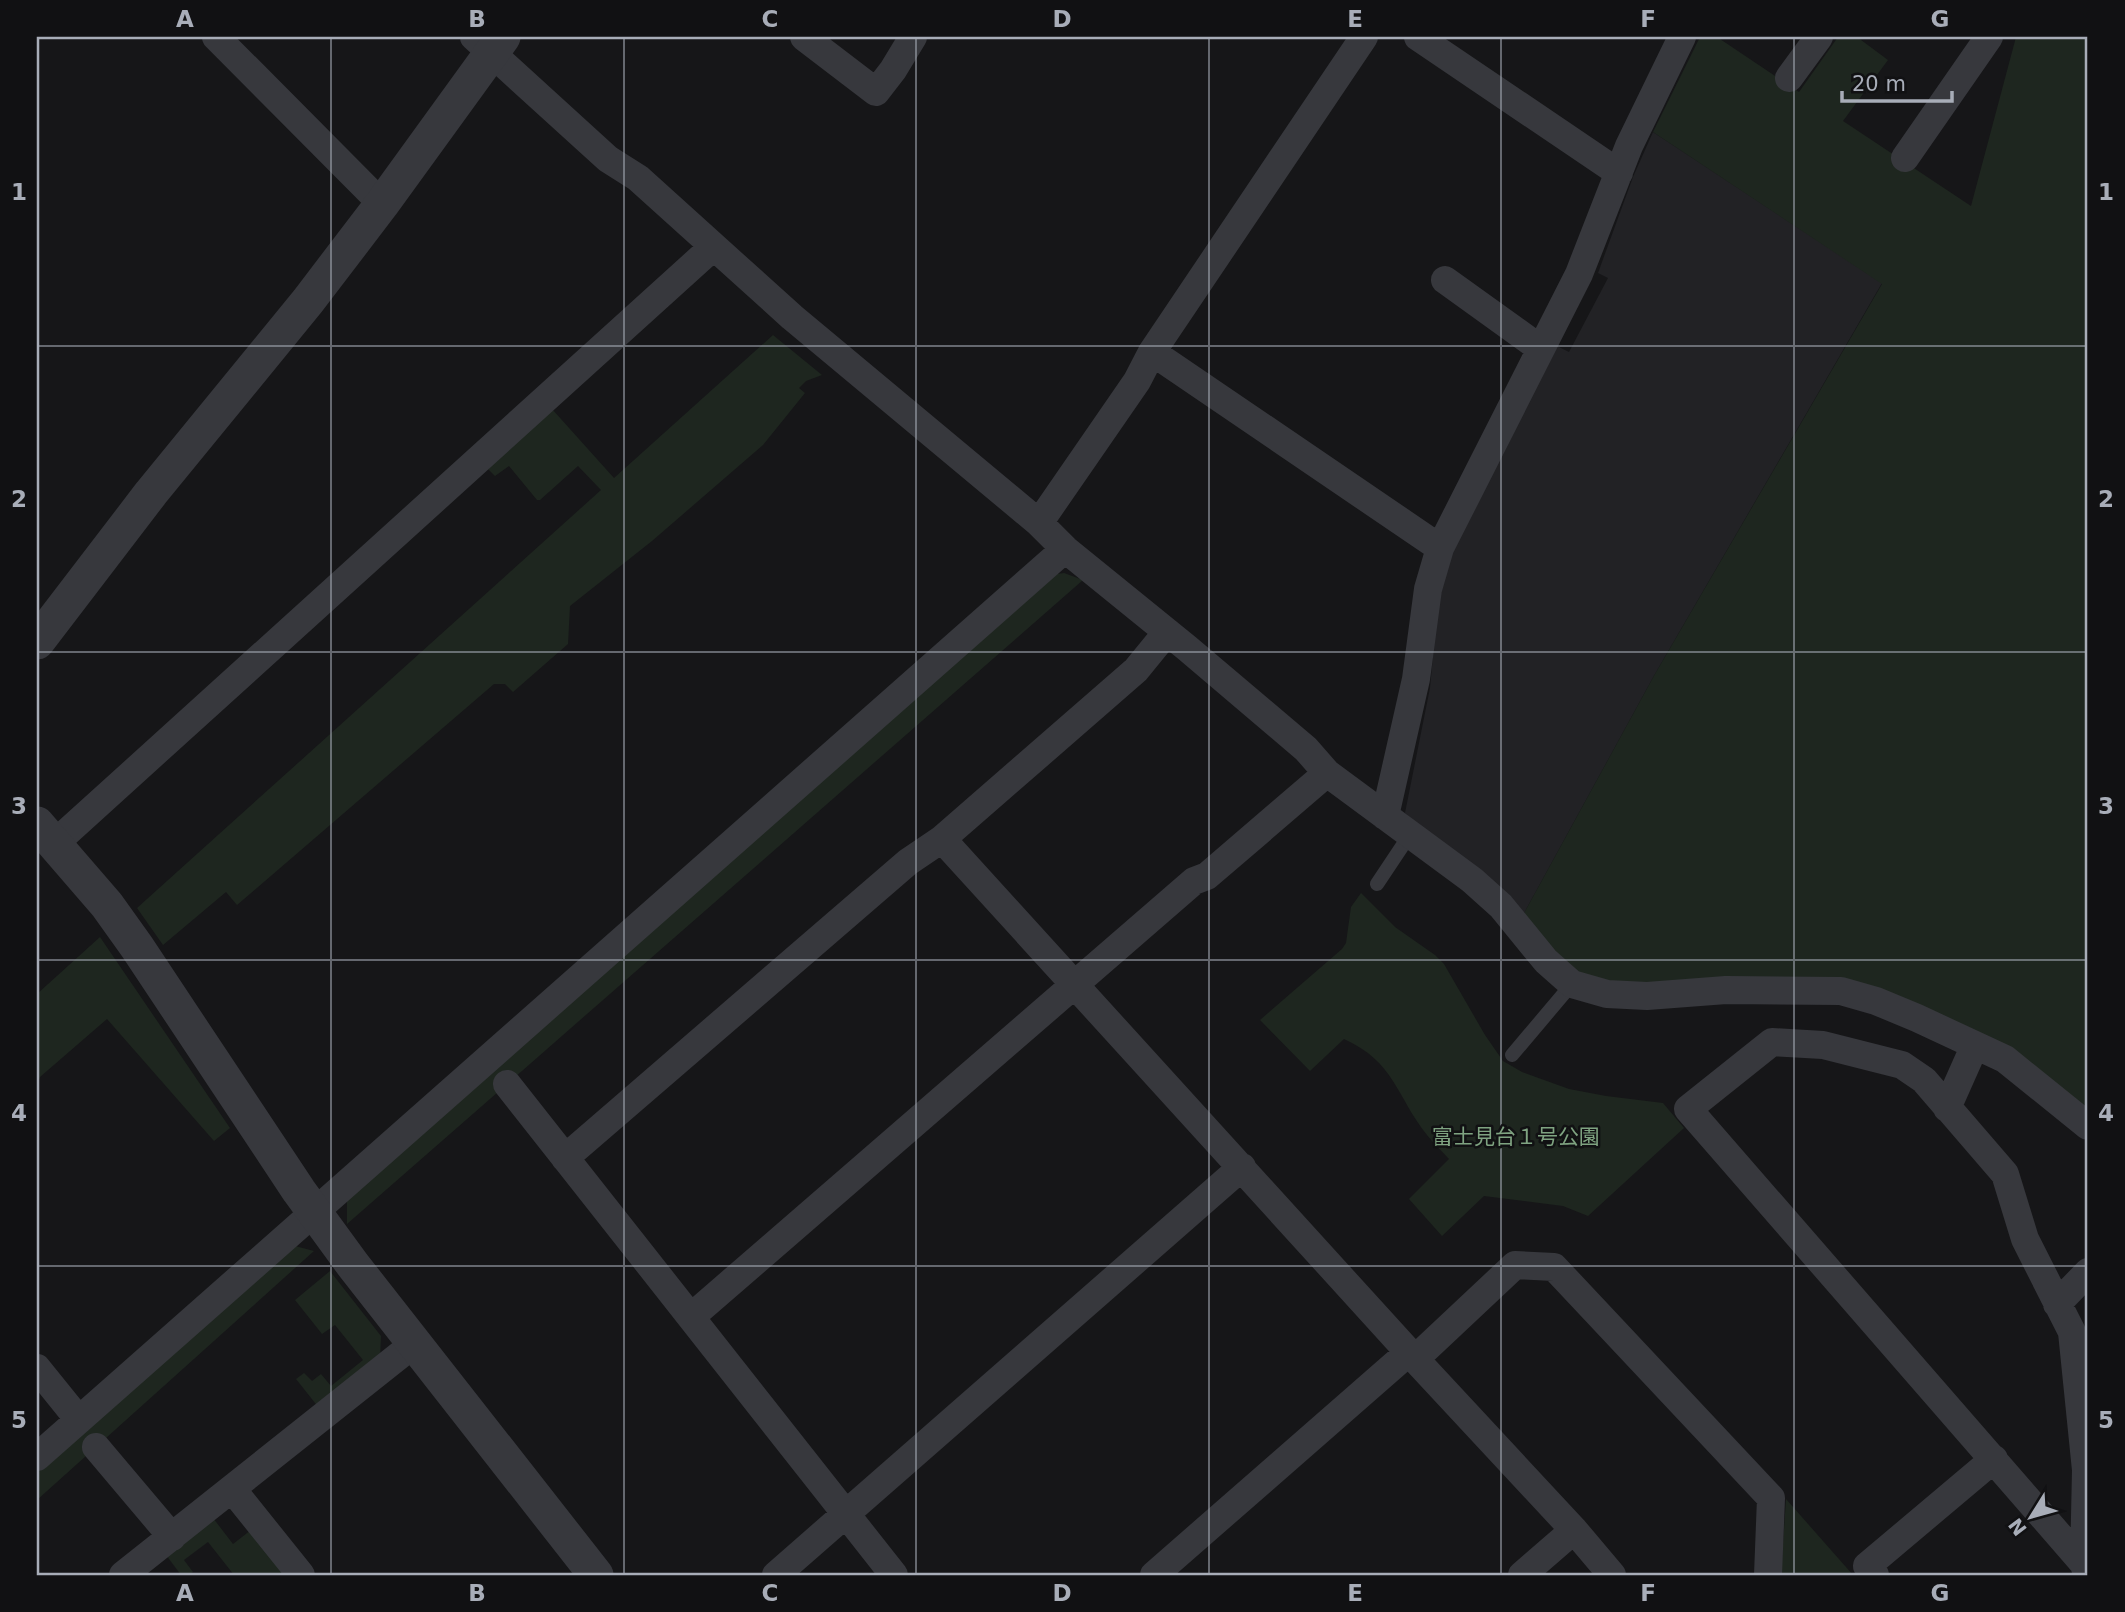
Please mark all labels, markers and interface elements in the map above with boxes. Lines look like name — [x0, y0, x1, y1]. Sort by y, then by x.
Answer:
text: A — [176, 6, 194, 32]
text: B — [468, 6, 486, 32]
text: C — [762, 6, 778, 32]
text: D — [1052, 6, 1072, 32]
text: E — [1347, 6, 1363, 32]
text: F — [1640, 6, 1656, 32]
text: G — [1931, 6, 1949, 32]
scale bar — [1842, 60, 1952, 104]
text: 20 m — [1852, 72, 1906, 96]
text: 1 — [11, 179, 27, 205]
text: 1 — [2098, 179, 2114, 205]
text: 2 — [11, 486, 27, 512]
text: 2 — [2098, 486, 2114, 512]
text: 3 — [11, 793, 27, 819]
text: 3 — [2098, 793, 2114, 819]
text: 4 — [11, 1100, 27, 1126]
text: 4 — [2098, 1100, 2114, 1126]
park label: 富士見台１号公園 — [1432, 1125, 1600, 1149]
text: 5 — [11, 1407, 27, 1433]
text: 5 — [2098, 1407, 2114, 1433]
north arrow — [1996, 1482, 2066, 1552]
text: N — [2004, 1514, 2031, 1540]
text: A — [176, 1580, 194, 1606]
text: B — [468, 1580, 486, 1606]
text: C — [762, 1580, 778, 1606]
text: D — [1052, 1580, 1072, 1606]
text: E — [1347, 1580, 1363, 1606]
text: F — [1640, 1580, 1656, 1606]
text: G — [1931, 1580, 1949, 1606]

